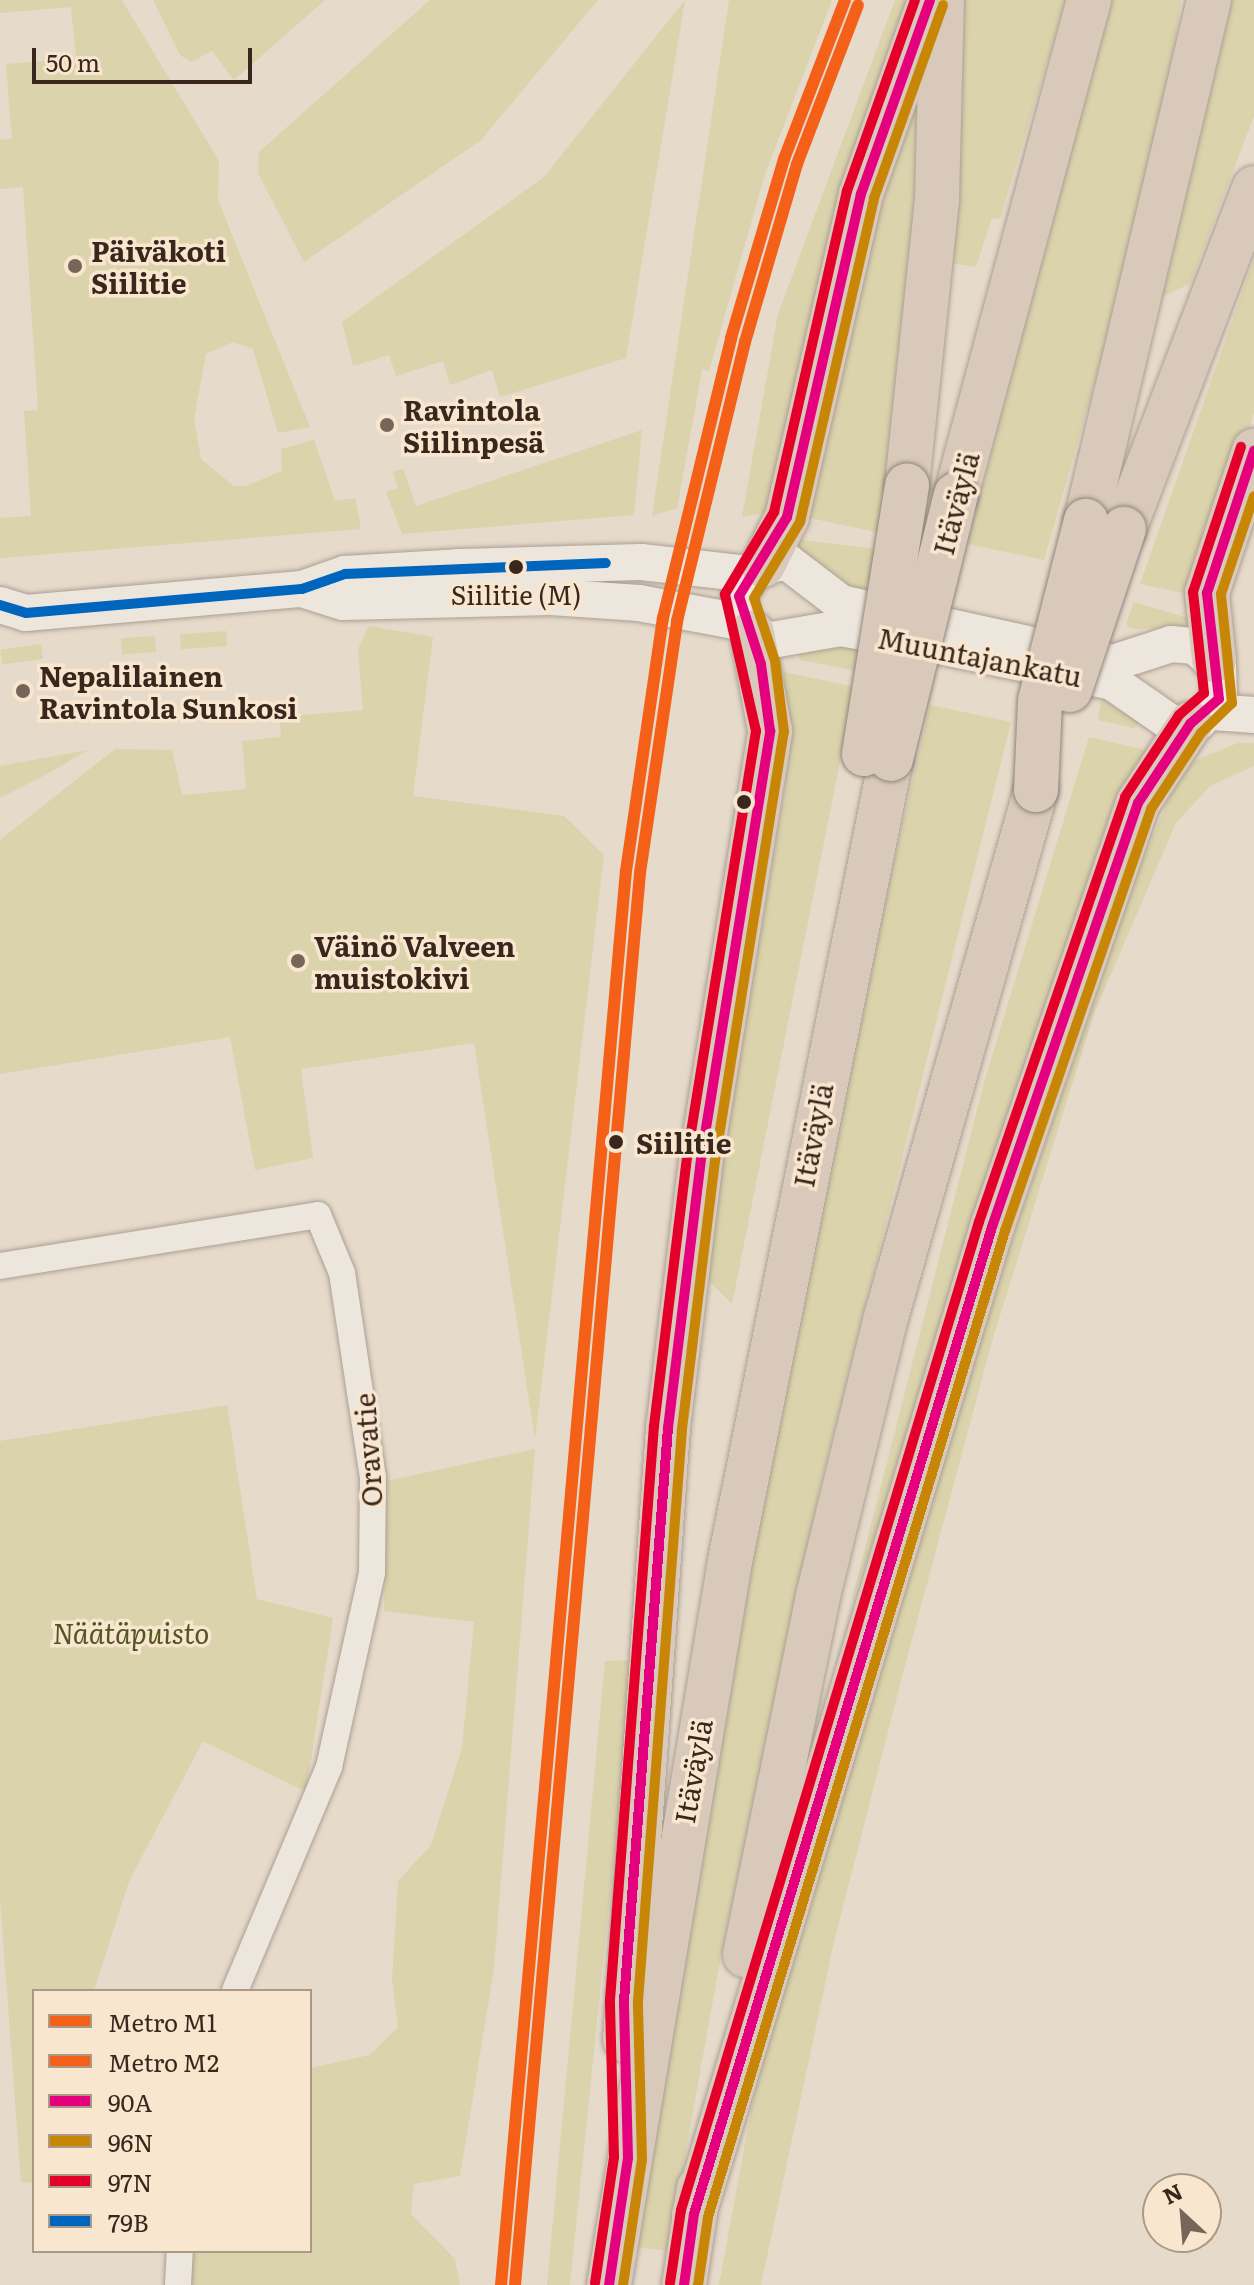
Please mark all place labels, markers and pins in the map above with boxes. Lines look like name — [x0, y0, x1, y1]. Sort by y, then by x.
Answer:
place label: Päiväkoti Siilitie — [91, 233, 226, 299]
marker: Päiväkoti Siilitie — [66, 257, 84, 275]
place label: Ravintola Siilinpesä — [403, 392, 545, 458]
marker: Ravintola Siilinpesä — [378, 416, 396, 434]
marker: Siilitie (M) — [508, 559, 524, 575]
place label: Siilitie (M) — [451, 578, 581, 610]
place label: Nepalilainen Ravintola Sunkosi — [39, 658, 297, 724]
marker: Nepalilainen Ravintola Sunkosi — [14, 682, 32, 700]
unlabelled marker — [736, 794, 752, 810]
place label: Väinö Valveen muistokivi — [314, 928, 515, 994]
marker: Väinö Valveen muistokivi — [289, 952, 307, 970]
place label: Siilitie — [636, 1125, 732, 1159]
marker: Siilitie — [603, 1129, 629, 1155]

